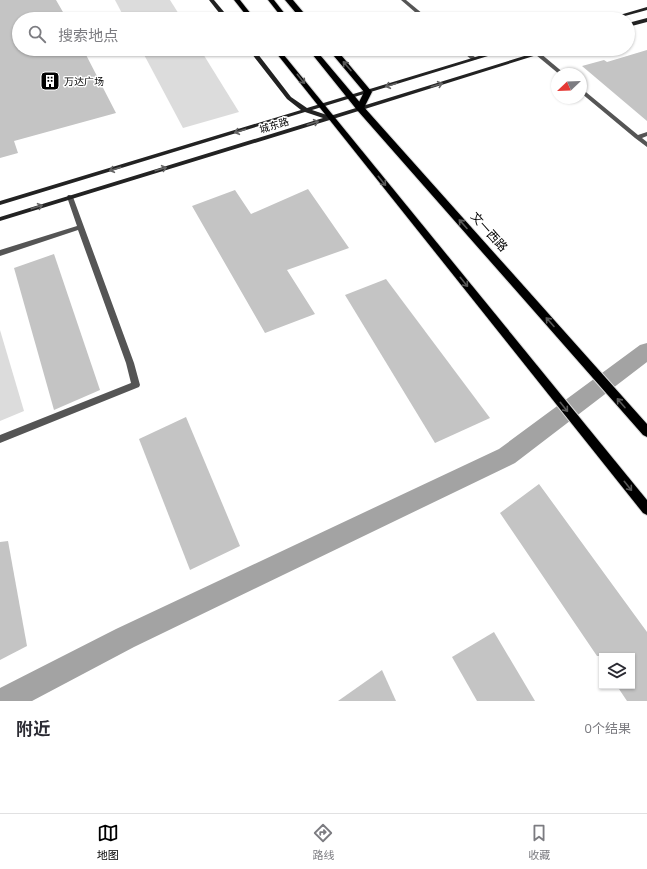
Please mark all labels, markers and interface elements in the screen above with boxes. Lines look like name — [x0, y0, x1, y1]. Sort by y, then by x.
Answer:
search box — [12, 12, 635, 56]
icon: search — [26, 23, 48, 45]
text: 搜索地点 — [58, 26, 118, 45]
one-way arrow — [342, 61, 352, 71]
north arrow — [551, 68, 587, 104]
building icon: 万达广场 — [39, 70, 61, 92]
one-way arrow — [296, 74, 305, 85]
place label: 万达广场 — [64, 75, 104, 88]
one-way arrow — [430, 81, 443, 88]
one-way arrow — [384, 82, 397, 89]
street label: 城东路 — [258, 115, 290, 136]
one-way arrow — [306, 119, 319, 126]
one-way arrow — [233, 128, 246, 135]
one-way arrow — [109, 165, 121, 173]
one-way arrow — [155, 165, 168, 172]
one-way arrow — [378, 175, 386, 186]
one-way arrow — [30, 203, 43, 210]
street label: 文一西路 — [468, 209, 511, 255]
one-way arrow — [459, 219, 468, 230]
one-way arrow — [459, 276, 468, 287]
one-way arrow — [546, 317, 555, 327]
one-way arrow — [617, 397, 626, 408]
one-way arrow — [560, 401, 569, 412]
one-way arrow — [623, 481, 632, 491]
map controls — [599, 653, 635, 689]
button: layers — [599, 653, 635, 689]
text: 附近 — [16, 718, 50, 740]
text: 0个结果 — [584, 720, 631, 737]
tab: 地图 — [97, 822, 119, 862]
tab: 路线 — [312, 822, 334, 862]
tab: 收藏 — [528, 822, 550, 862]

